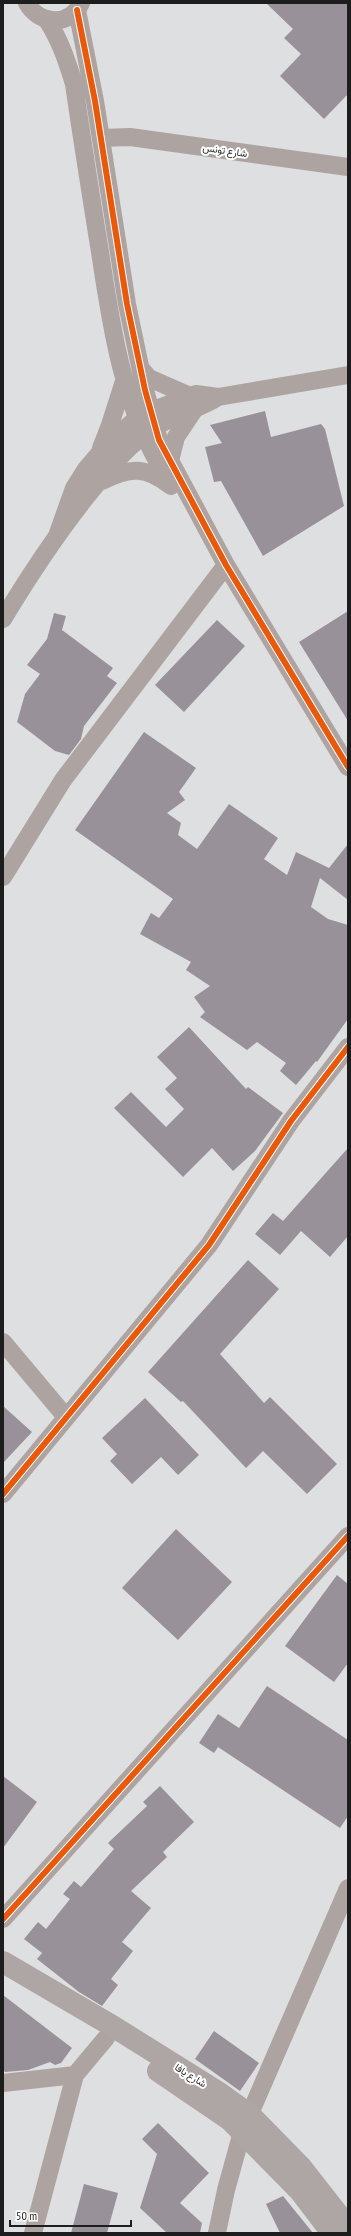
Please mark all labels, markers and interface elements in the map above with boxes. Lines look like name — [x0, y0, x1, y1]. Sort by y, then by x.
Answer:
street label: شارع تونس — [202, 141, 248, 160]
street label: شارع يافا — [172, 2061, 209, 2090]
scale bar — [10, 2202, 131, 2228]
text: 50 m — [16, 2208, 37, 2223]

